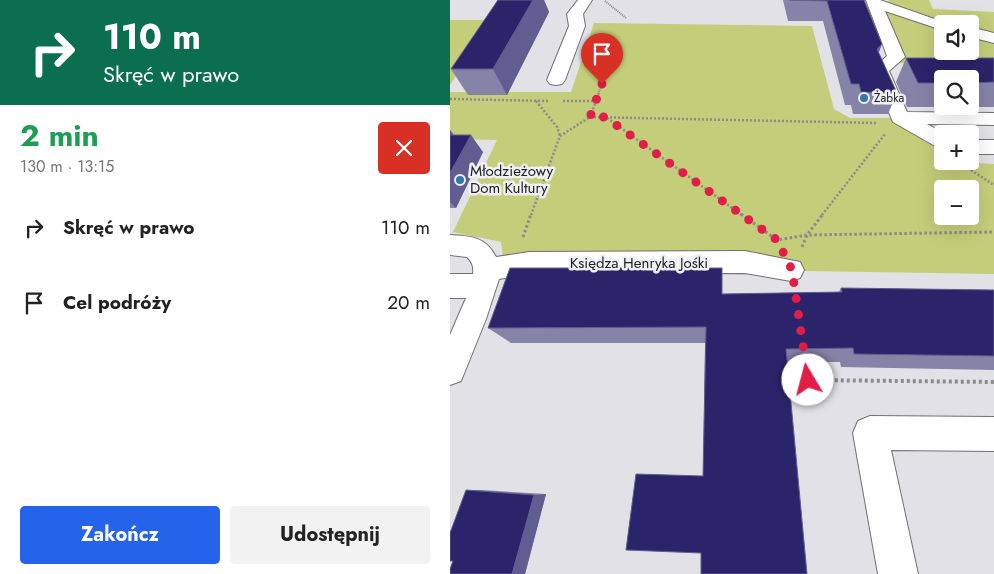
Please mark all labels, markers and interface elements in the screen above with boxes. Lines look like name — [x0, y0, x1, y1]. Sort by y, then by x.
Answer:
text: 110 m — [103, 12, 201, 62]
map controls — [934, 15, 979, 225]
button: sound — [934, 15, 979, 60]
icon: right — [20, 20, 85, 85]
pin — [581, 33, 623, 84]
icon: arrive — [588, 40, 616, 68]
text: Skręć w prawo — [103, 58, 239, 90]
button: search — [934, 70, 979, 115]
place label: Żabka — [874, 89, 904, 107]
marker: Żabka — [858, 92, 870, 104]
text: 2 min — [20, 114, 99, 157]
button: close — [378, 122, 430, 174]
button: + — [934, 125, 979, 170]
text: 130 m · 13:15 — [20, 155, 114, 178]
place label: Młodzieżowy Dom Kultury — [470, 160, 553, 199]
marker: Młodzieżowy Dom Kultury — [454, 174, 466, 186]
button: − — [934, 180, 979, 225]
icon: right — [20, 214, 48, 242]
text: Skręć w prawo — [63, 214, 195, 241]
text: 110 m — [381, 214, 430, 241]
street label: Księdza Henryka Jośki — [570, 252, 708, 274]
icon: arrive — [20, 289, 48, 317]
text: Cel podróży — [63, 289, 171, 316]
text: 20 m — [387, 289, 430, 316]
position arrow — [781, 353, 833, 405]
button: Zakończ — [20, 506, 220, 564]
button: Udostępnij — [230, 506, 430, 564]

